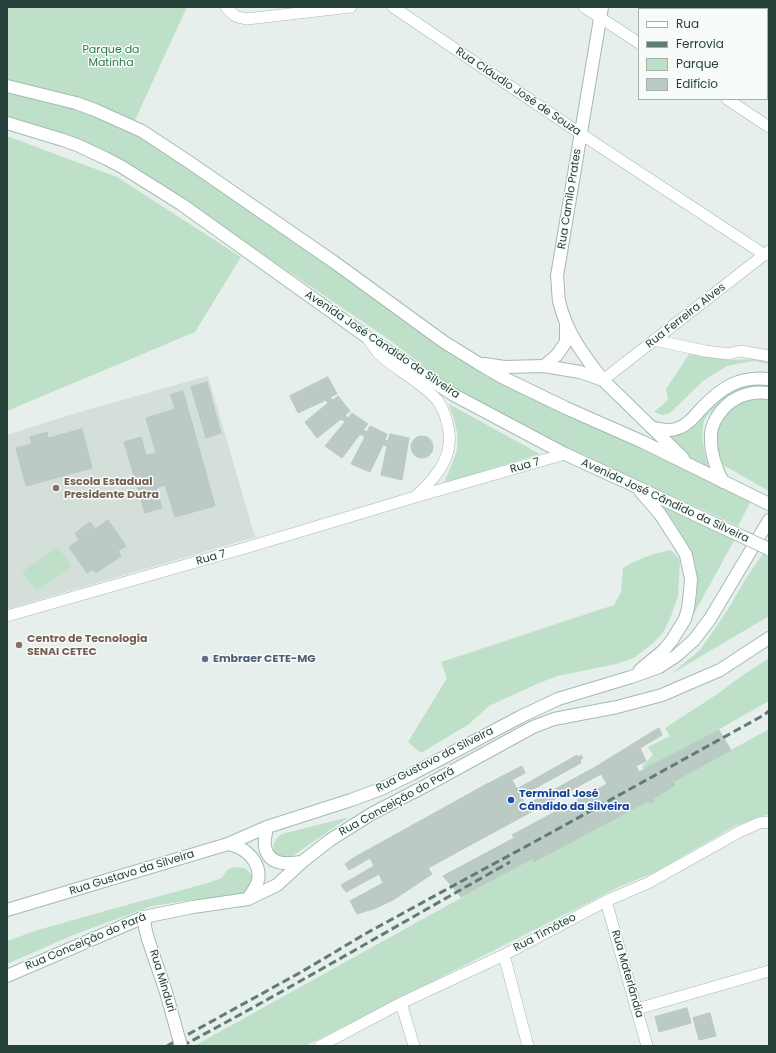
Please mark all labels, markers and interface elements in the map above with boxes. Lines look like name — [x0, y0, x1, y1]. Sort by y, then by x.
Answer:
legend — [638, 8, 768, 100]
text: Rua — [676, 15, 699, 32]
text: Ferrovia — [676, 35, 724, 52]
park label: Parque da Matinha — [82, 43, 140, 69]
street label: Rua Cláudio José de Souza — [453, 45, 583, 139]
text: Parque — [676, 55, 719, 72]
text: Edifício — [676, 75, 718, 92]
street label: Rua Camilo Prates — [556, 148, 584, 250]
street label: Rua Ferreira Alves — [644, 281, 728, 351]
street label: Avenida José Cândido da Silveira — [302, 288, 462, 402]
street label: Rua 7 — [509, 456, 541, 476]
street label: Avenida José Cândido da Silveira — [579, 456, 751, 546]
place label: Escola Estadual Presidente Dutra — [64, 475, 159, 501]
marker: Escola Estadual Presidente Dutra — [51, 483, 61, 493]
street label: Rua 7 — [195, 548, 227, 568]
place label: Centro de Tecnologia SENAI CETEC — [27, 632, 147, 658]
marker: Centro de Tecnologia SENAI CETEC — [14, 640, 24, 650]
place label: Embraer CETE-MG — [213, 652, 316, 666]
marker: Embraer CETE-MG — [200, 654, 210, 664]
street label: Rua Gustavo da Silveira — [374, 725, 496, 795]
street label: Rua Conceição do Pará — [337, 765, 457, 839]
place label: Terminal José Cândido da Silveira — [519, 787, 629, 813]
marker: Terminal José Cândido da Silveira — [506, 795, 516, 805]
street label: Rua Gustavo da Silveira — [68, 848, 196, 898]
street label: Rua Conceição do Pará — [24, 911, 148, 973]
street label: Rua Timóteo — [511, 911, 579, 955]
street label: Rua Materlândia — [608, 929, 646, 1019]
street label: Rua Minduri — [146, 948, 178, 1014]

